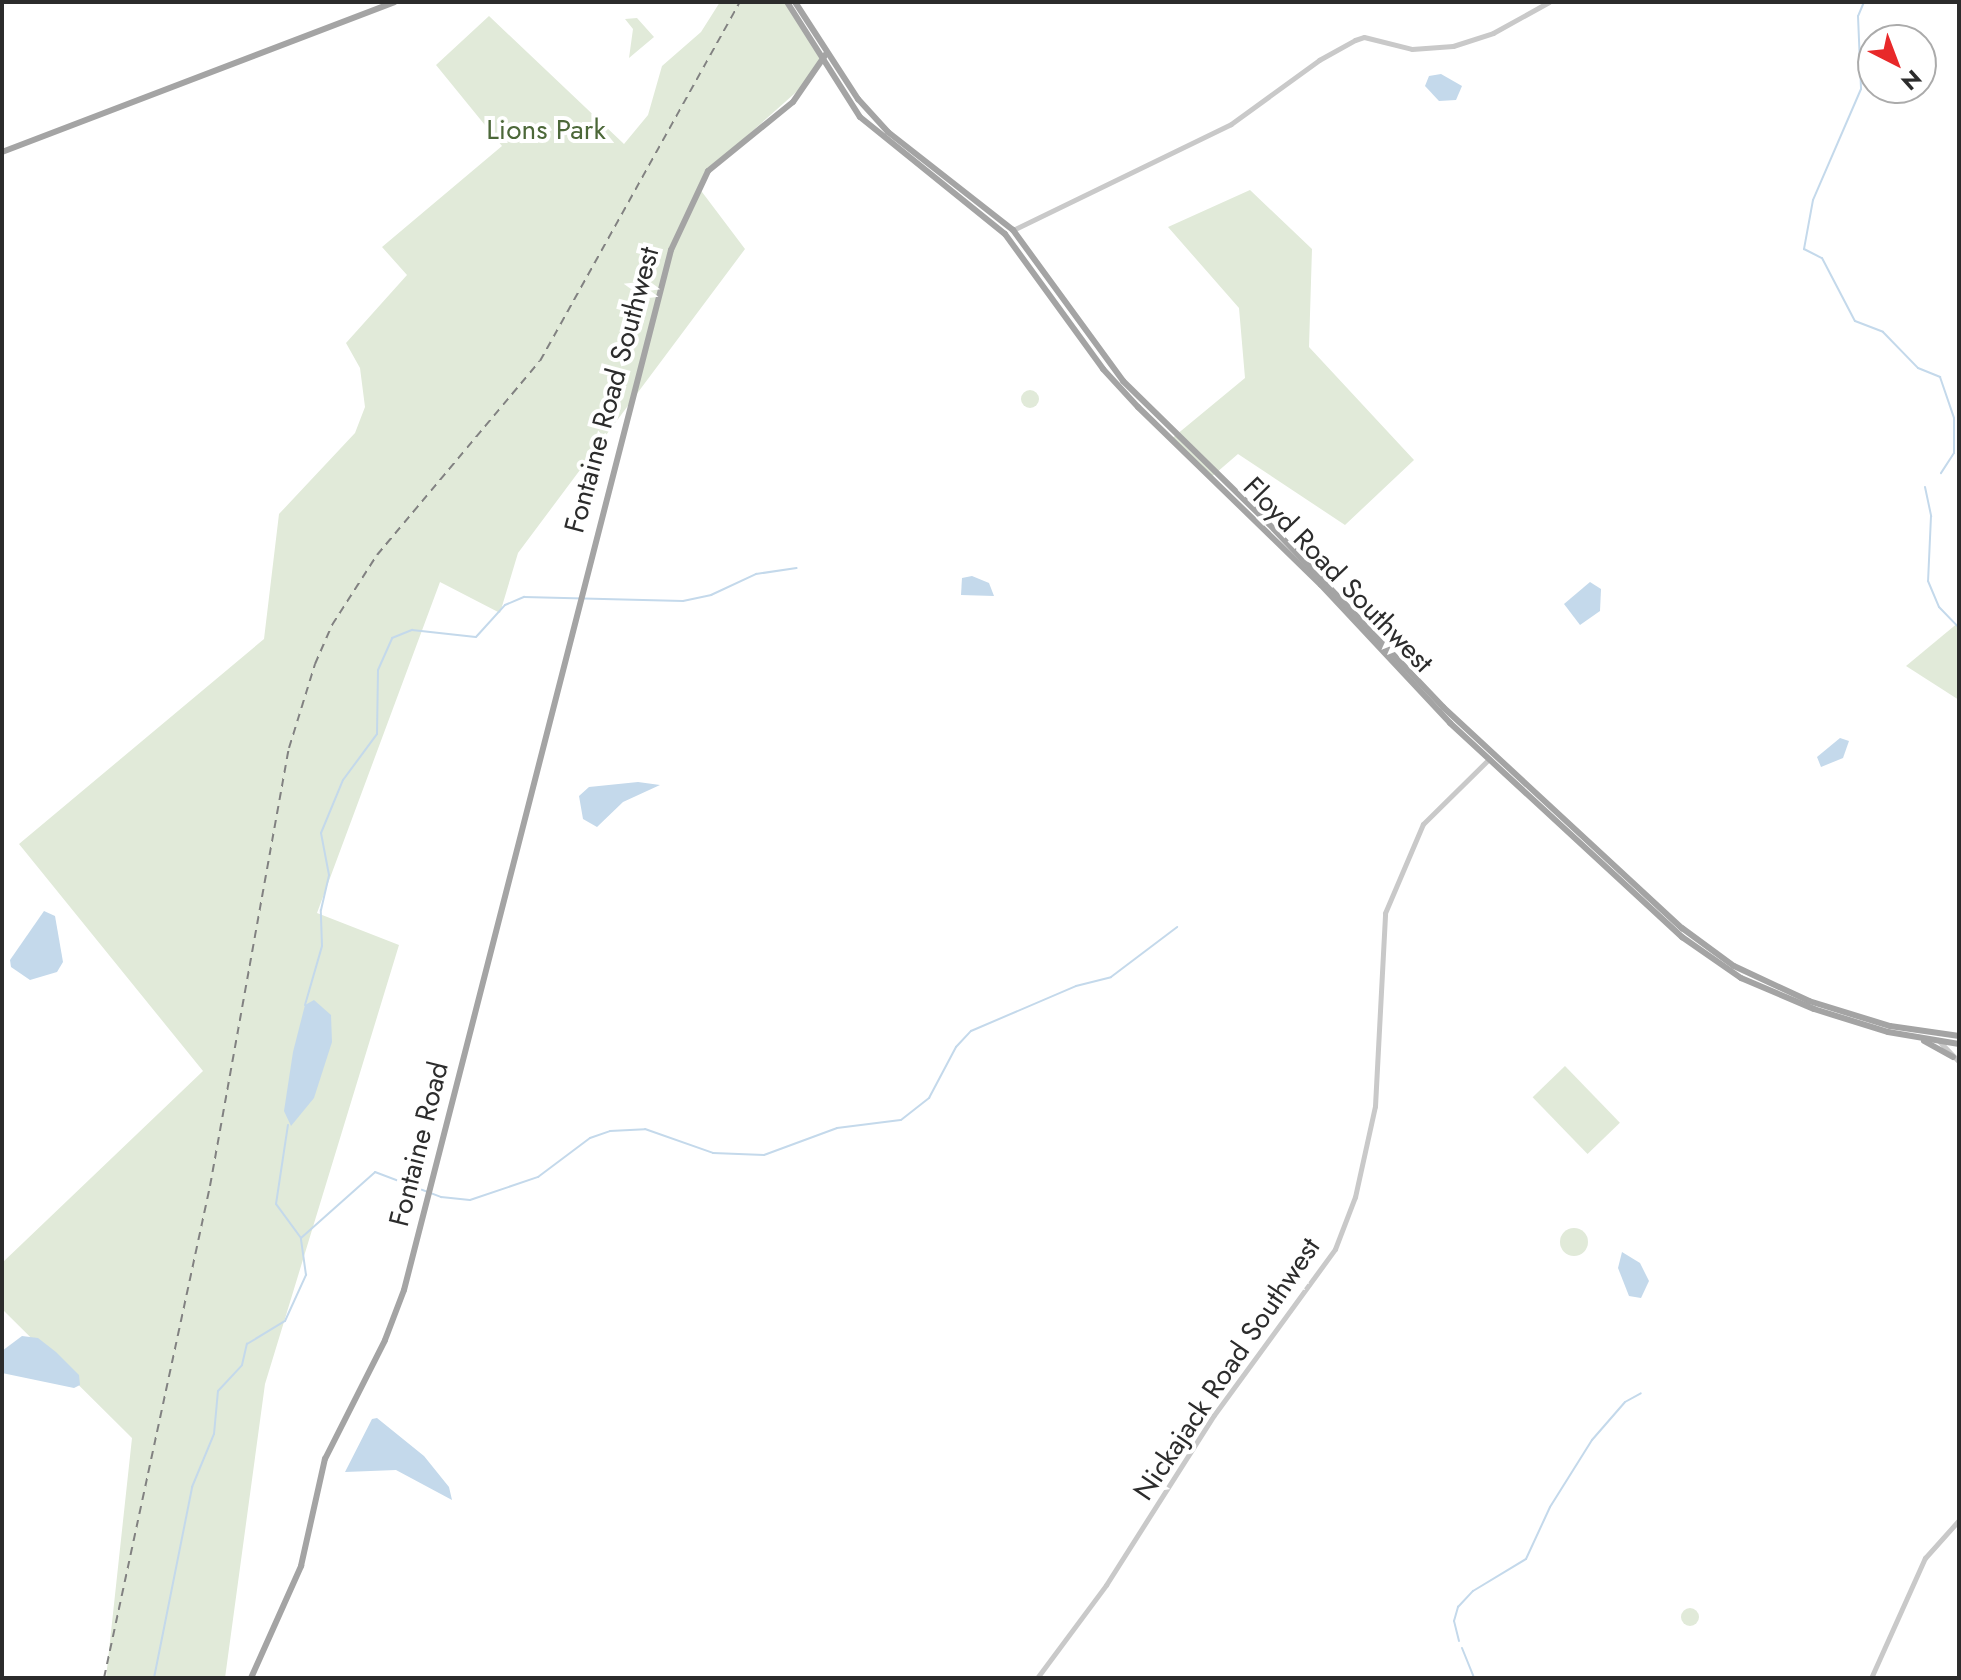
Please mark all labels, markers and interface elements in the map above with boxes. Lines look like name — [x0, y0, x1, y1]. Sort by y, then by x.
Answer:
north arrow — [1857, 24, 1937, 104]
text: N — [1895, 63, 1929, 98]
park label: Lions Park — [486, 113, 606, 147]
street label: Fontaine Road Southwest — [558, 243, 666, 537]
street label: Floyd Road Southwest — [1236, 470, 1440, 680]
street label: Fontaine Road — [382, 1058, 456, 1230]
street label: Nickajack Road Southwest — [1127, 1231, 1327, 1507]

